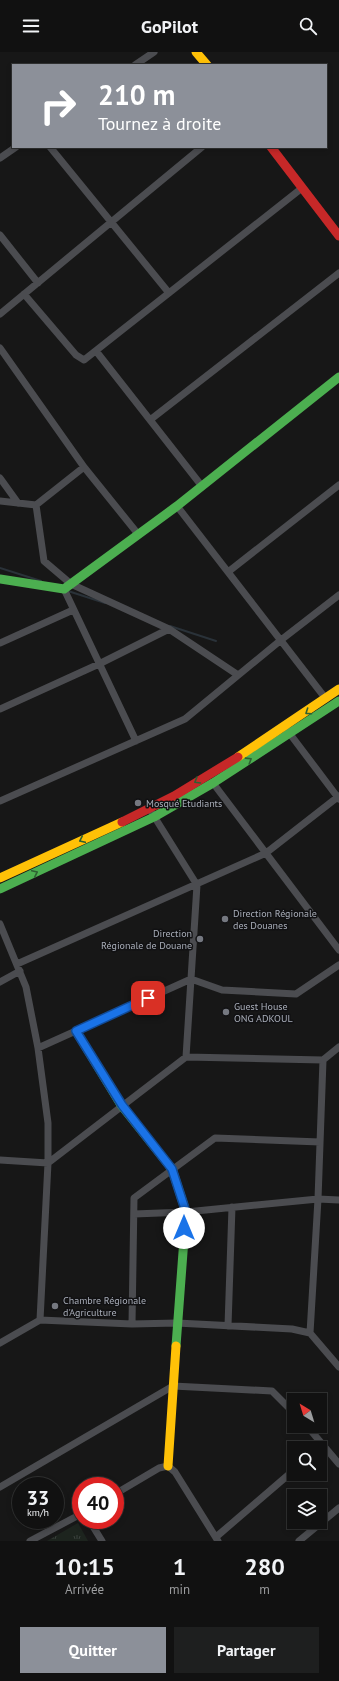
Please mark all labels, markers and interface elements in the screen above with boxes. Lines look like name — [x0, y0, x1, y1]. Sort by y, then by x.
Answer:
icon: menu — [20, 15, 42, 37]
text: GoPilot — [141, 15, 198, 38]
icon: search — [297, 15, 319, 37]
text: 210 m — [98, 76, 175, 113]
icon: right — [32, 80, 84, 132]
text: Tournez à droite — [98, 112, 221, 135]
one-way arrow — [305, 707, 312, 714]
one-way arrow — [245, 758, 252, 765]
one-way arrow — [194, 776, 201, 783]
place label: Mosqué Etudiants — [146, 797, 222, 810]
marker: Mosqué Etudiants — [133, 798, 143, 808]
one-way arrow — [78, 835, 86, 843]
one-way arrow — [31, 870, 39, 878]
place label: Direction Régionale des Douanes — [233, 907, 317, 932]
marker: Direction Régionale des Douanes — [220, 914, 230, 924]
place label: Direction Régionale de Douane — [101, 927, 192, 952]
marker: Direction Régionale de Douane — [195, 934, 205, 944]
pin — [131, 981, 165, 1015]
icon: arrive — [137, 987, 159, 1009]
place label: Guest House ONG ADKOUL — [234, 1000, 293, 1025]
marker: Guest House ONG ADKOUL — [221, 1007, 231, 1017]
position arrow — [163, 1207, 205, 1249]
place label: Chambre Régionale d'Agriculture — [63, 1294, 146, 1319]
marker: Chambre Régionale d'Agriculture — [50, 1301, 60, 1311]
north arrow — [287, 1393, 327, 1433]
map controls — [287, 1393, 327, 1529]
button: search — [287, 1441, 327, 1481]
speed limit sign: 40 — [72, 1477, 124, 1529]
text: 33 — [27, 1485, 49, 1511]
button: layers — [287, 1489, 327, 1529]
text: km/h — [27, 1506, 49, 1519]
text: 10:15 — [54, 1551, 115, 1582]
text: 1 — [173, 1551, 186, 1582]
text: 280 — [244, 1551, 285, 1582]
text: Arrivée — [65, 1581, 104, 1598]
text: min — [169, 1581, 190, 1598]
text: m — [259, 1581, 270, 1598]
button: Quitter — [20, 1627, 166, 1673]
button: Partager — [174, 1627, 319, 1673]

